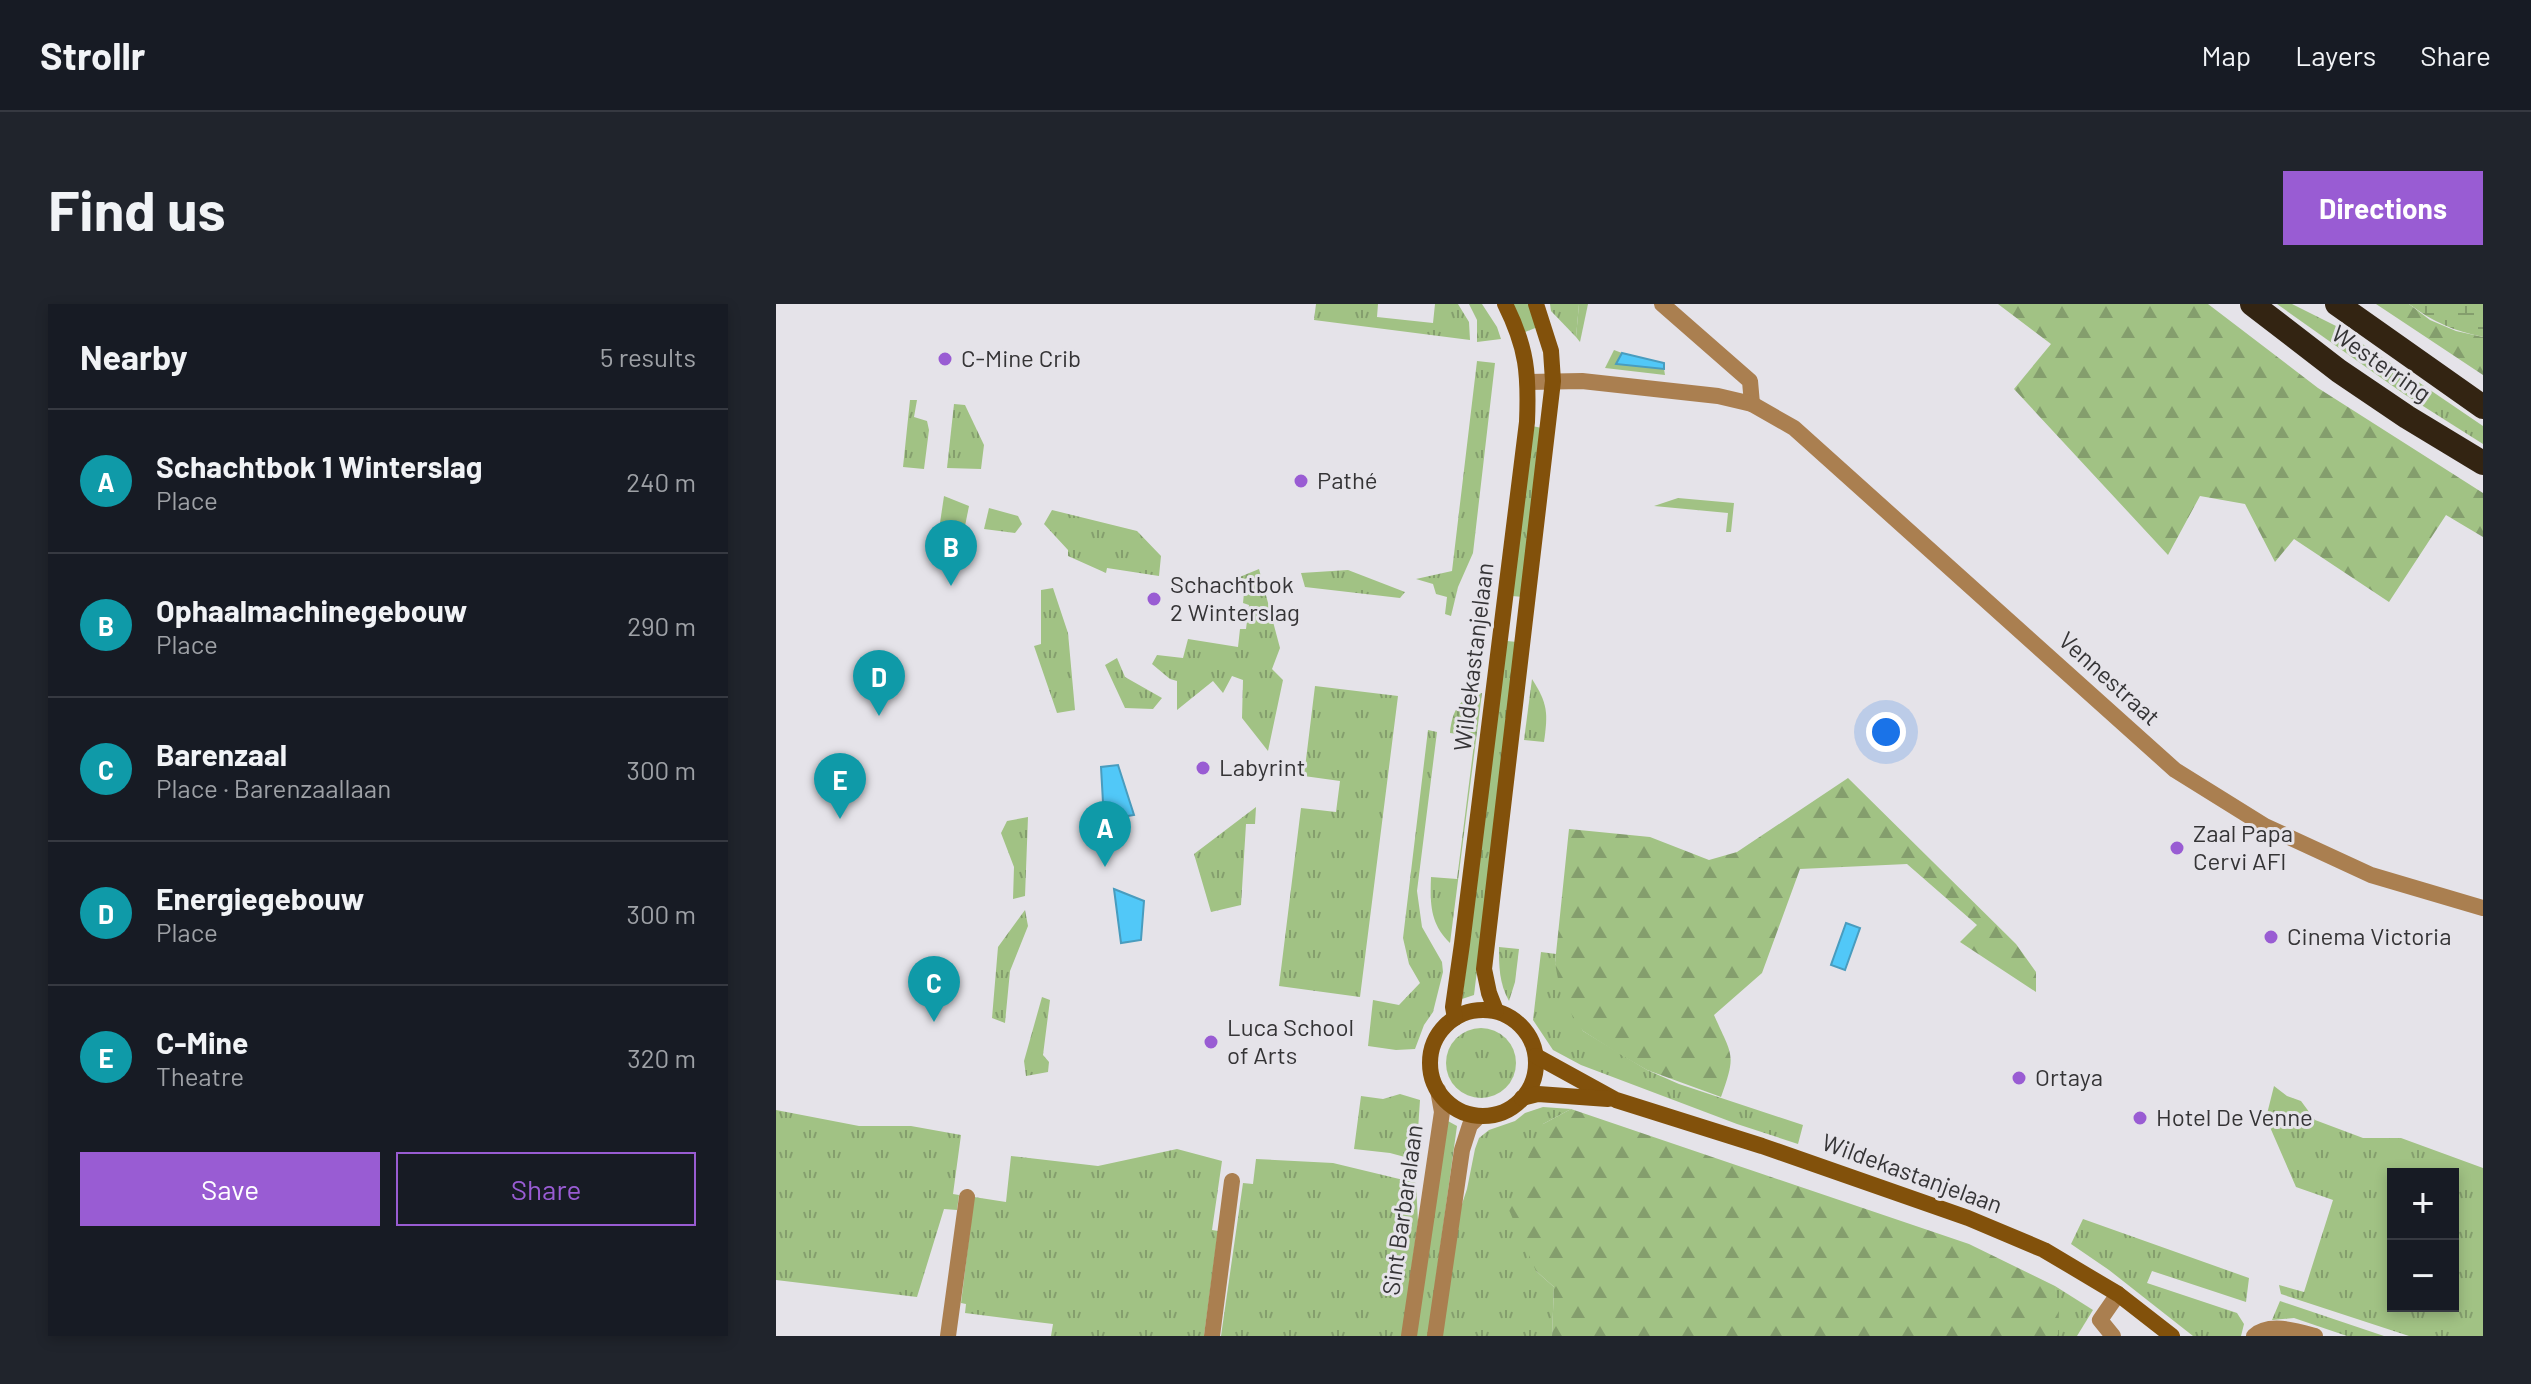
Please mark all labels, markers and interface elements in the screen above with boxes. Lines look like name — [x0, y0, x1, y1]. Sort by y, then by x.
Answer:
text: Strollr — [40, 32, 145, 78]
text: Map — [2201, 38, 2251, 72]
text: Layers — [2295, 38, 2376, 72]
text: Share — [2420, 38, 2491, 72]
button: Directions — [2283, 171, 2483, 245]
text: Find us — [48, 175, 226, 242]
street label: Westerring — [2327, 318, 2437, 407]
text: Nearby — [80, 336, 188, 377]
text: 5 results — [600, 341, 696, 372]
place label: C-Mine Crib — [961, 343, 1081, 372]
marker: C-Mine Crib — [936, 350, 954, 368]
text: Schachtbok 1 Winterslag — [156, 448, 482, 484]
place label: Pathé — [1317, 465, 1378, 494]
text: A — [97, 466, 115, 497]
text: 240 m — [626, 466, 696, 497]
marker: Pathé — [1292, 472, 1310, 490]
text: Place — [156, 484, 218, 515]
pin: B — [925, 520, 977, 586]
street label: Wildekastanjelaan — [1447, 561, 1498, 753]
place label: Schachtbok 2 Winterslag — [1170, 569, 1300, 626]
marker: Schachtbok 2 Winterslag — [1145, 590, 1163, 608]
text: Ophaalmachinegebouw — [156, 592, 467, 628]
text: B — [98, 610, 114, 641]
text: 290 m — [627, 610, 696, 641]
street label: Vennestraat — [2053, 625, 2167, 731]
text: Place — [156, 628, 218, 659]
pin: D — [853, 650, 905, 716]
your location — [1866, 712, 1906, 752]
text: Barenzaal — [156, 736, 287, 772]
place label: Labyrint — [1219, 752, 1305, 781]
pin: E — [814, 753, 866, 819]
text: C — [98, 754, 114, 785]
text: 300 m — [627, 754, 696, 785]
marker: Labyrint — [1194, 759, 1212, 777]
text: Place · Barenzaallaan — [156, 772, 391, 803]
pin: A — [1079, 801, 1131, 867]
place label: Zaal Papa Cervi AFI — [2193, 818, 2293, 875]
marker: Zaal Papa Cervi AFI — [2168, 839, 2186, 857]
text: Energiegebouw — [156, 880, 364, 916]
text: D — [98, 898, 114, 929]
text: 300 m — [627, 898, 696, 929]
text: Place — [156, 916, 218, 947]
place label: Cinema Victoria — [2287, 921, 2451, 950]
marker: Cinema Victoria — [2262, 928, 2280, 946]
pin: C — [908, 956, 960, 1022]
place label: Luca School of Arts — [1227, 1012, 1354, 1069]
text: C-Mine — [156, 1024, 248, 1060]
marker: Luca School of Arts — [1202, 1033, 1220, 1051]
text: E — [98, 1042, 114, 1073]
text: 320 m — [627, 1042, 696, 1073]
text: Theatre — [156, 1060, 244, 1091]
place label: Ortaya — [2035, 1062, 2103, 1091]
marker: Ortaya — [2010, 1069, 2028, 1087]
place label: Hotel De Venne — [2156, 1102, 2313, 1131]
marker: Hotel De Venne — [2131, 1109, 2149, 1127]
street label: Sint Barbaralaan — [1375, 1123, 1428, 1297]
street label: Wildekastanjelaan — [1818, 1127, 2007, 1219]
button: Save — [80, 1152, 380, 1226]
button: Share — [396, 1152, 696, 1226]
map controls — [2387, 1168, 2459, 1312]
button: + — [2387, 1168, 2459, 1240]
button: − — [2387, 1240, 2459, 1312]

